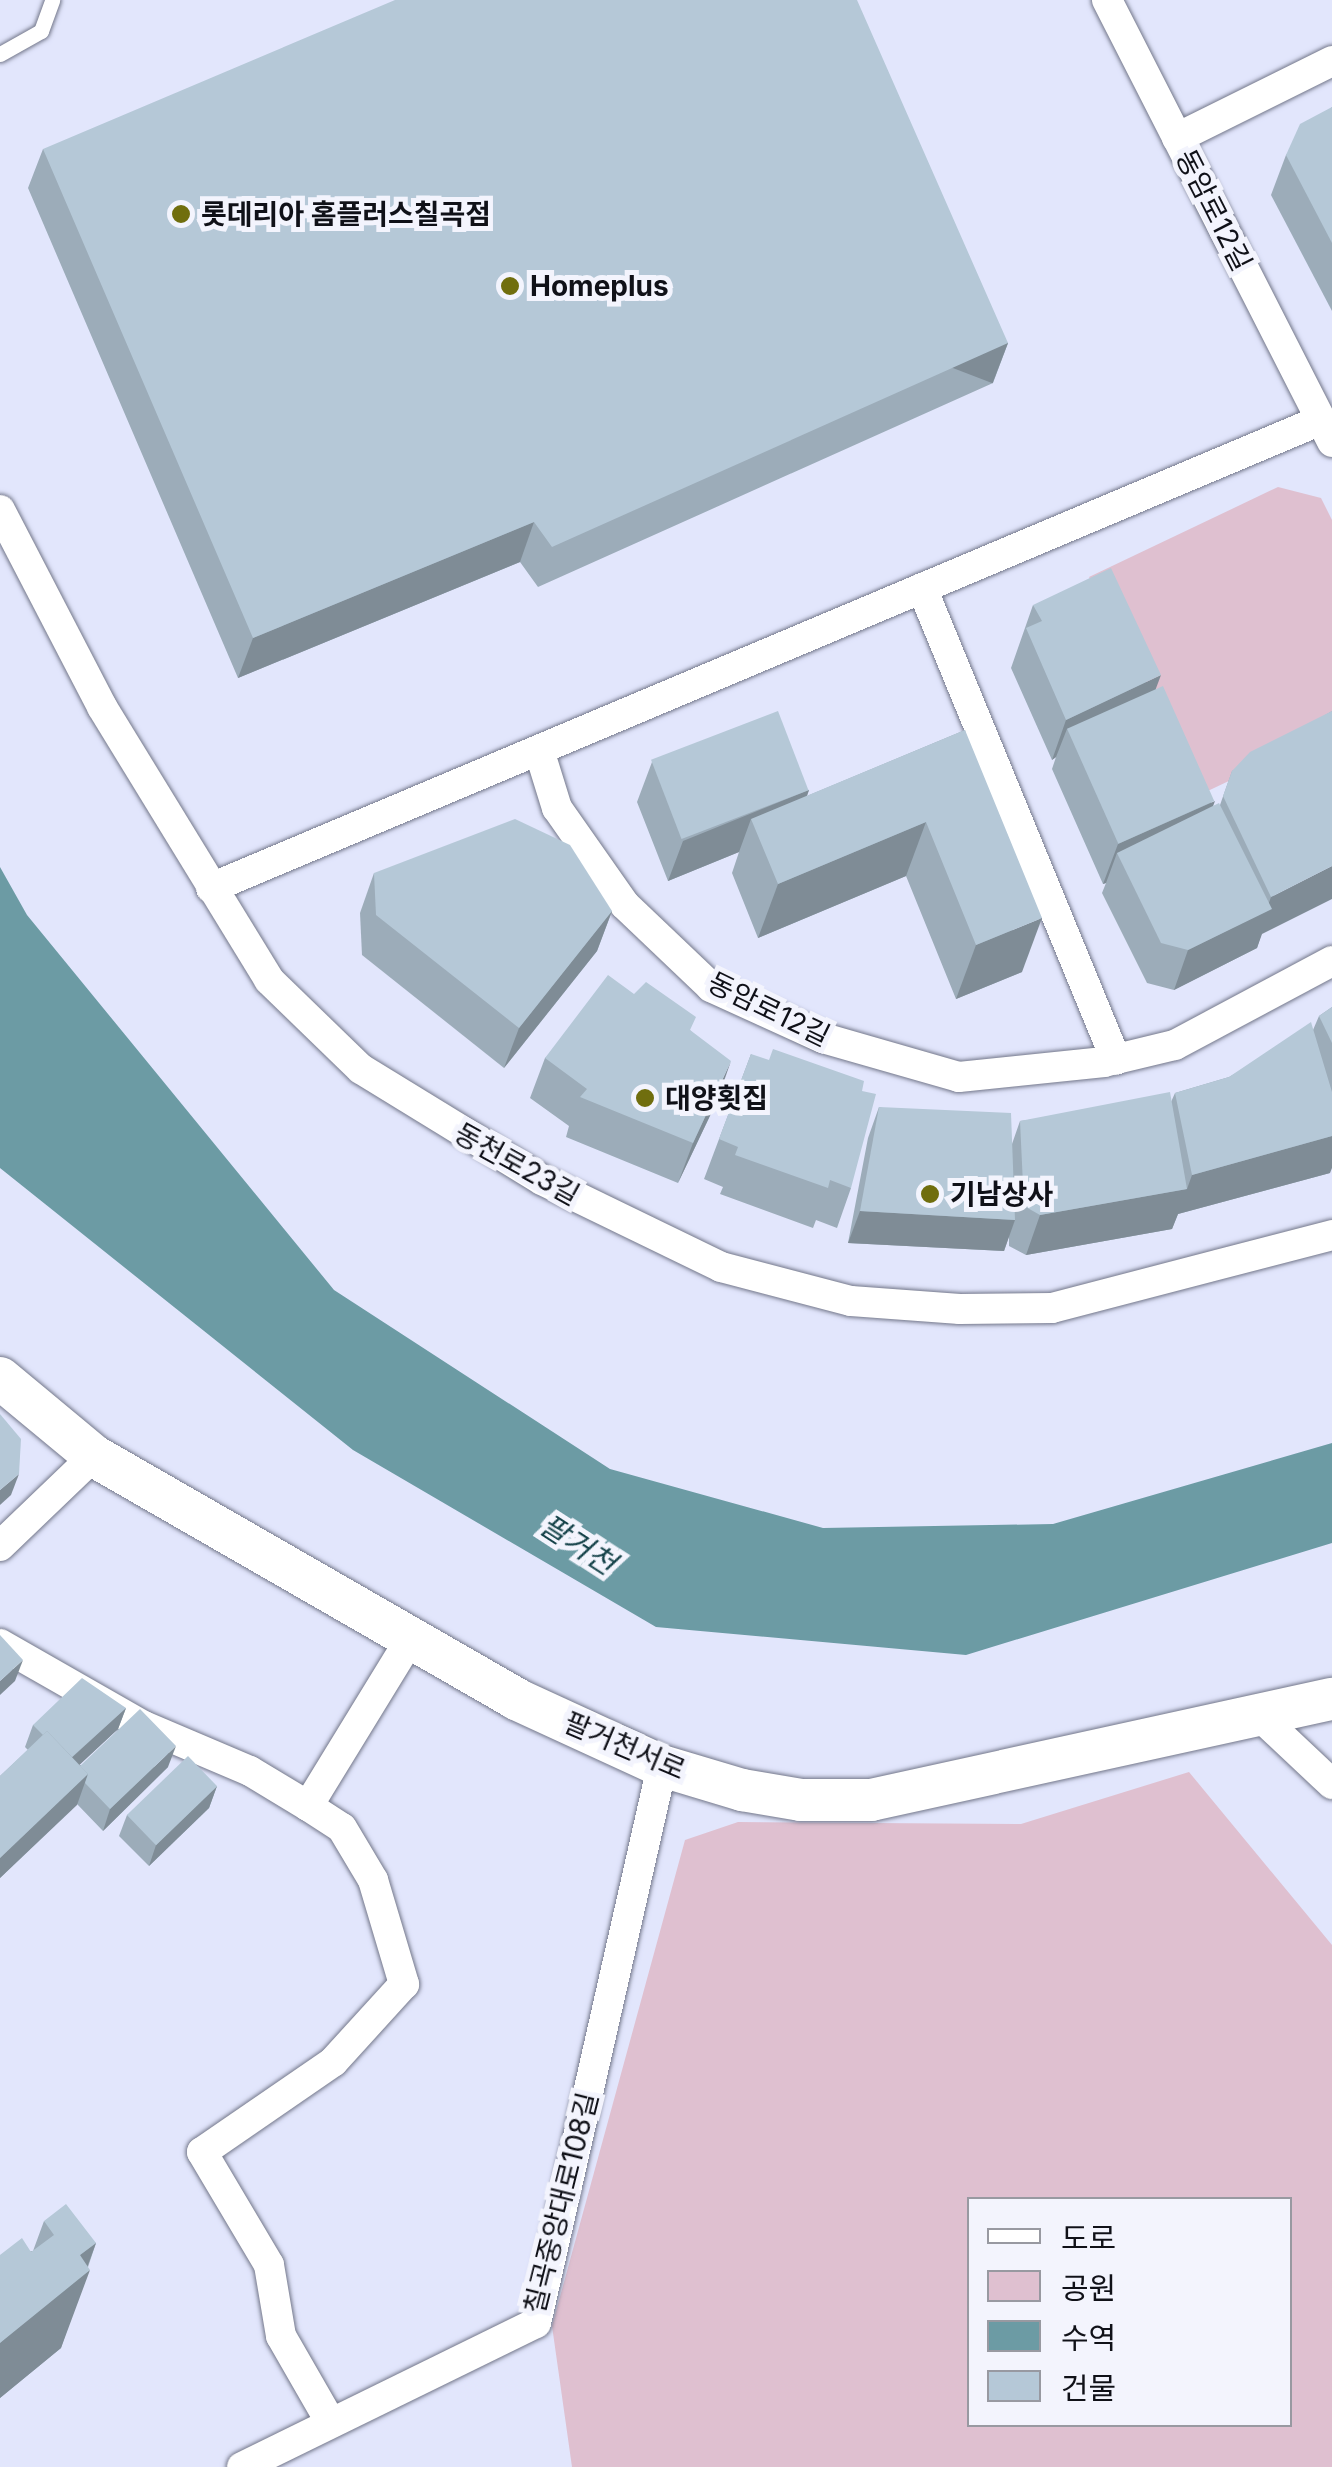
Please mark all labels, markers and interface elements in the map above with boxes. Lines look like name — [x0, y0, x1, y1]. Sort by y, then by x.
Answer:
street label: 동암로12길 — [1169, 144, 1259, 276]
place label: 롯데리아 홈플러스칠곡점 — [201, 197, 491, 231]
marker: 롯데리아 홈플러스칠곡점 — [170, 203, 192, 225]
place label: Homeplus — [530, 269, 669, 303]
marker: Homeplus — [499, 275, 521, 297]
street label: 동암로12길 — [703, 965, 835, 1053]
place label: 대양횟집 — [665, 1081, 768, 1115]
marker: 대양횟집 — [634, 1087, 656, 1109]
street label: 동천로23길 — [449, 1116, 585, 1212]
place label: 기남상사 — [950, 1177, 1053, 1211]
marker: 기남상사 — [919, 1183, 941, 1205]
water label: 팔거천 — [533, 1506, 623, 1582]
street label: 팔거천서로 — [559, 1705, 691, 1787]
street label: 칠곡중앙대로108길 — [517, 2089, 605, 2317]
legend — [967, 2197, 1292, 2427]
text: 도로 — [1061, 2220, 1116, 2256]
text: 공원 — [1061, 2270, 1116, 2306]
text: 수역 — [1061, 2320, 1116, 2356]
text: 건물 — [1061, 2370, 1116, 2406]

